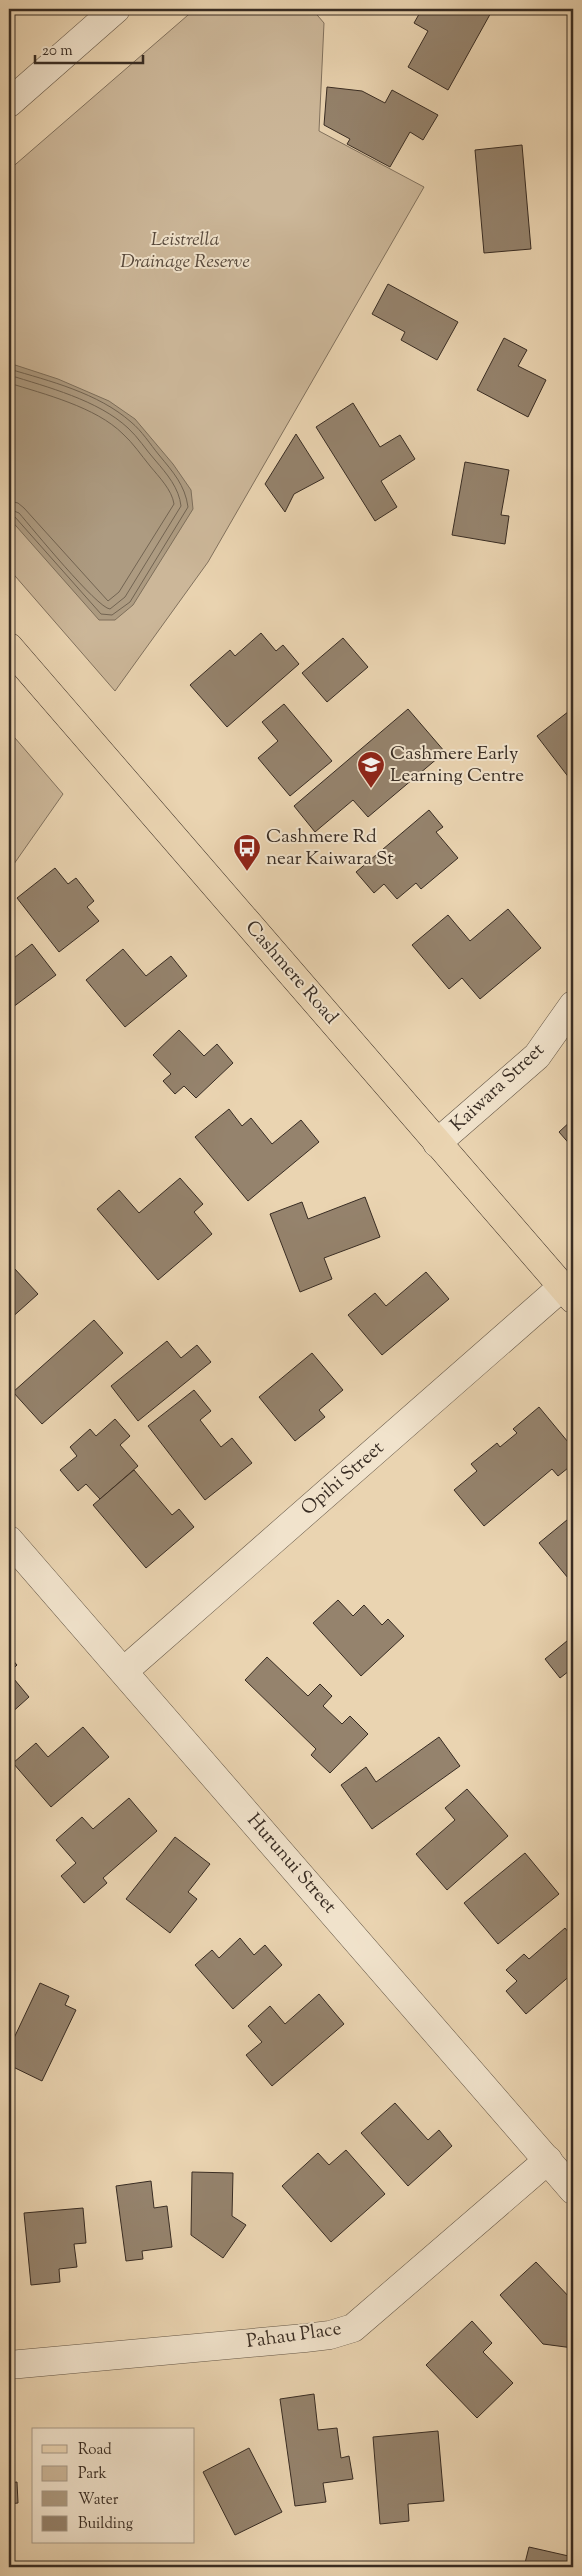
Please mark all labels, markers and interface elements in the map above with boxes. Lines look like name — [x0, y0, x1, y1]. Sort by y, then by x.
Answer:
scale bar — [35, 32, 142, 64]
text: 20 m — [42, 41, 73, 62]
park label: Leistrella Drainage Reserve — [120, 227, 250, 276]
place label: Cashmere Early Learning Centre — [390, 741, 524, 790]
school or university icon: Cashmere Early Learning Centre — [356, 750, 386, 789]
place label: Cashmere Rd near Kaiwara St — [266, 824, 394, 873]
bus stop icon: Cashmere Rd near Kaiwara St — [232, 833, 262, 872]
street label: Cashmere Road — [238, 915, 344, 1031]
street label: Kaiwara Street — [445, 1037, 551, 1139]
street label: Opihi Street — [296, 1435, 391, 1523]
street label: Hurunui Street — [240, 1808, 342, 1920]
street label: Pahau Place — [245, 2316, 343, 2356]
legend — [32, 2428, 195, 2544]
text: Road — [78, 2440, 112, 2461]
text: Park — [78, 2464, 107, 2485]
text: Water — [78, 2490, 119, 2511]
text: Building — [78, 2514, 133, 2535]

